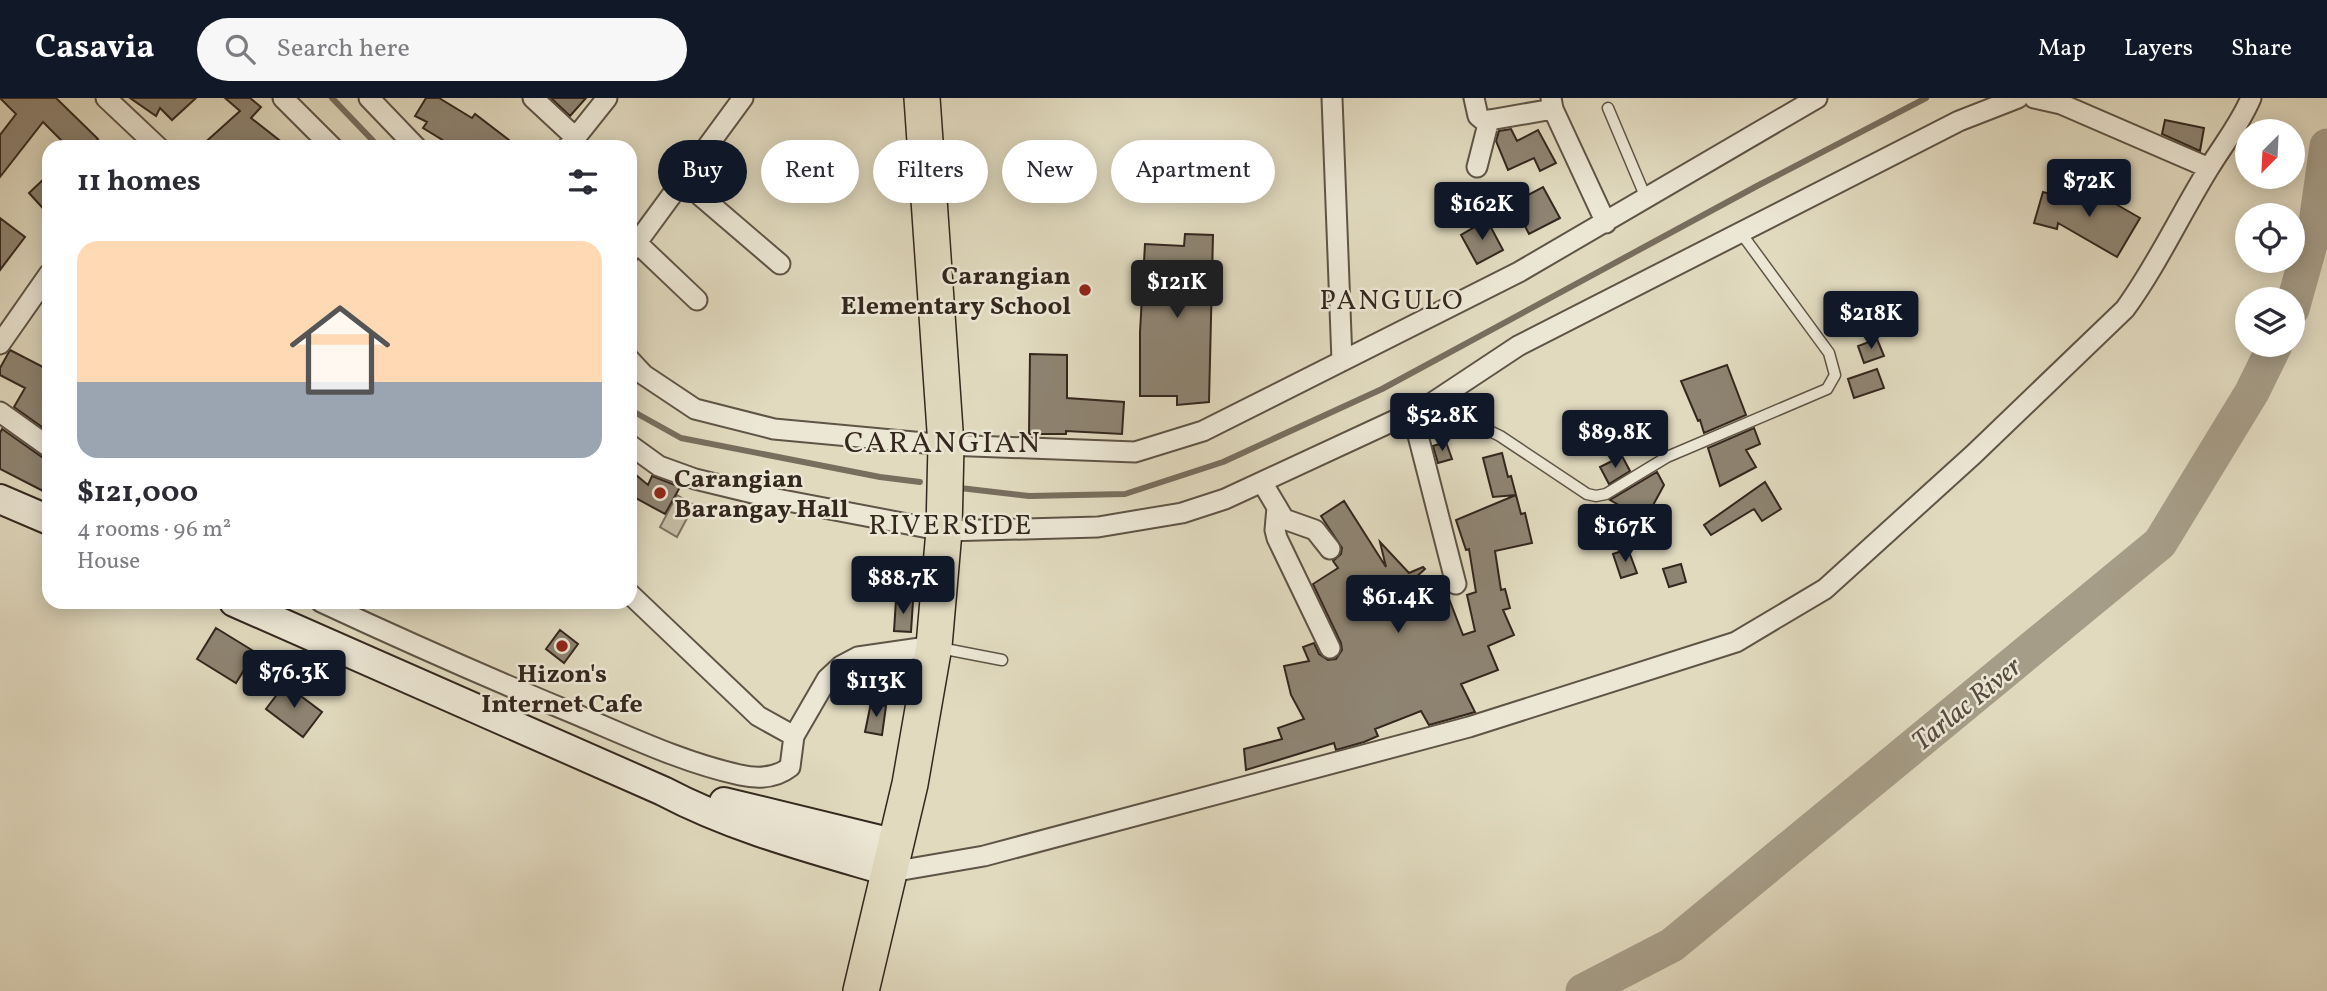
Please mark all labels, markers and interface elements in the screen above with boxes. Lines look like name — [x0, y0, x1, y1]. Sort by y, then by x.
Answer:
search box — [197, 18, 687, 81]
text: Casavia — [35, 26, 155, 72]
icon: search — [221, 30, 259, 68]
text: Search here — [277, 31, 410, 67]
text: Map — [2038, 32, 2086, 66]
text: Layers — [2124, 32, 2193, 66]
text: Share — [2231, 32, 2292, 66]
north arrow — [2235, 119, 2305, 189]
map controls — [2235, 119, 2305, 357]
chip: Buy — [658, 140, 747, 203]
chip: Rent — [761, 140, 859, 203]
chip: Filters — [873, 140, 988, 203]
chip: New — [1002, 140, 1097, 203]
chip: Apartment — [1111, 140, 1275, 203]
pin: $72K — [2048, 159, 2130, 219]
text: 11 homes — [77, 161, 201, 203]
icon: filters — [564, 163, 602, 201]
text: $72K — [2063, 166, 2115, 198]
pin: $162K — [1433, 183, 1531, 242]
text: $162K — [1450, 189, 1514, 221]
button: locate — [2235, 203, 2305, 273]
place label: Carangian Elementary School — [841, 259, 1071, 325]
pin: $121K — [1128, 260, 1226, 320]
text: $121K — [1147, 267, 1207, 299]
marker: Carangian Elementary School — [1077, 282, 1093, 298]
district label: PANGULO — [1320, 282, 1464, 321]
icon: home — [277, 287, 403, 413]
button: layers — [2235, 287, 2305, 357]
pin: $218K — [1822, 292, 1920, 351]
text: $218K — [1839, 298, 1903, 330]
pin: $52.8K — [1385, 394, 1499, 453]
text: $52.8K — [1406, 400, 1478, 432]
pin: $89.8K — [1558, 410, 1672, 470]
text: $89.8K — [1578, 417, 1652, 449]
district label: CARANGIAN — [844, 423, 1042, 465]
place label: Carangian Barangay Hall — [674, 462, 849, 528]
text: $121,000 — [77, 472, 198, 514]
marker: Carangian Barangay Hall — [652, 485, 668, 501]
pin: $167K — [1576, 504, 1674, 564]
district label: RIVERSIDE — [869, 507, 1033, 546]
text: $167K — [1594, 511, 1656, 543]
text: 4 rooms · 96 m² — [77, 514, 231, 546]
text: House — [77, 546, 140, 578]
pin: $88.7K — [846, 556, 960, 616]
text: $88.7K — [867, 563, 939, 595]
pin: $61.4K — [1341, 575, 1455, 635]
text: $61.4K — [1362, 582, 1434, 614]
marker: Hizon's Internet Cafe — [554, 638, 570, 654]
water label: Tarlac River — [1904, 648, 2031, 761]
pin: $76.3K — [237, 650, 351, 710]
text: $76.3K — [259, 657, 329, 689]
place label: Hizon's Internet Cafe — [481, 657, 643, 723]
pin: $113K — [827, 660, 925, 719]
text: $113K — [846, 666, 906, 698]

